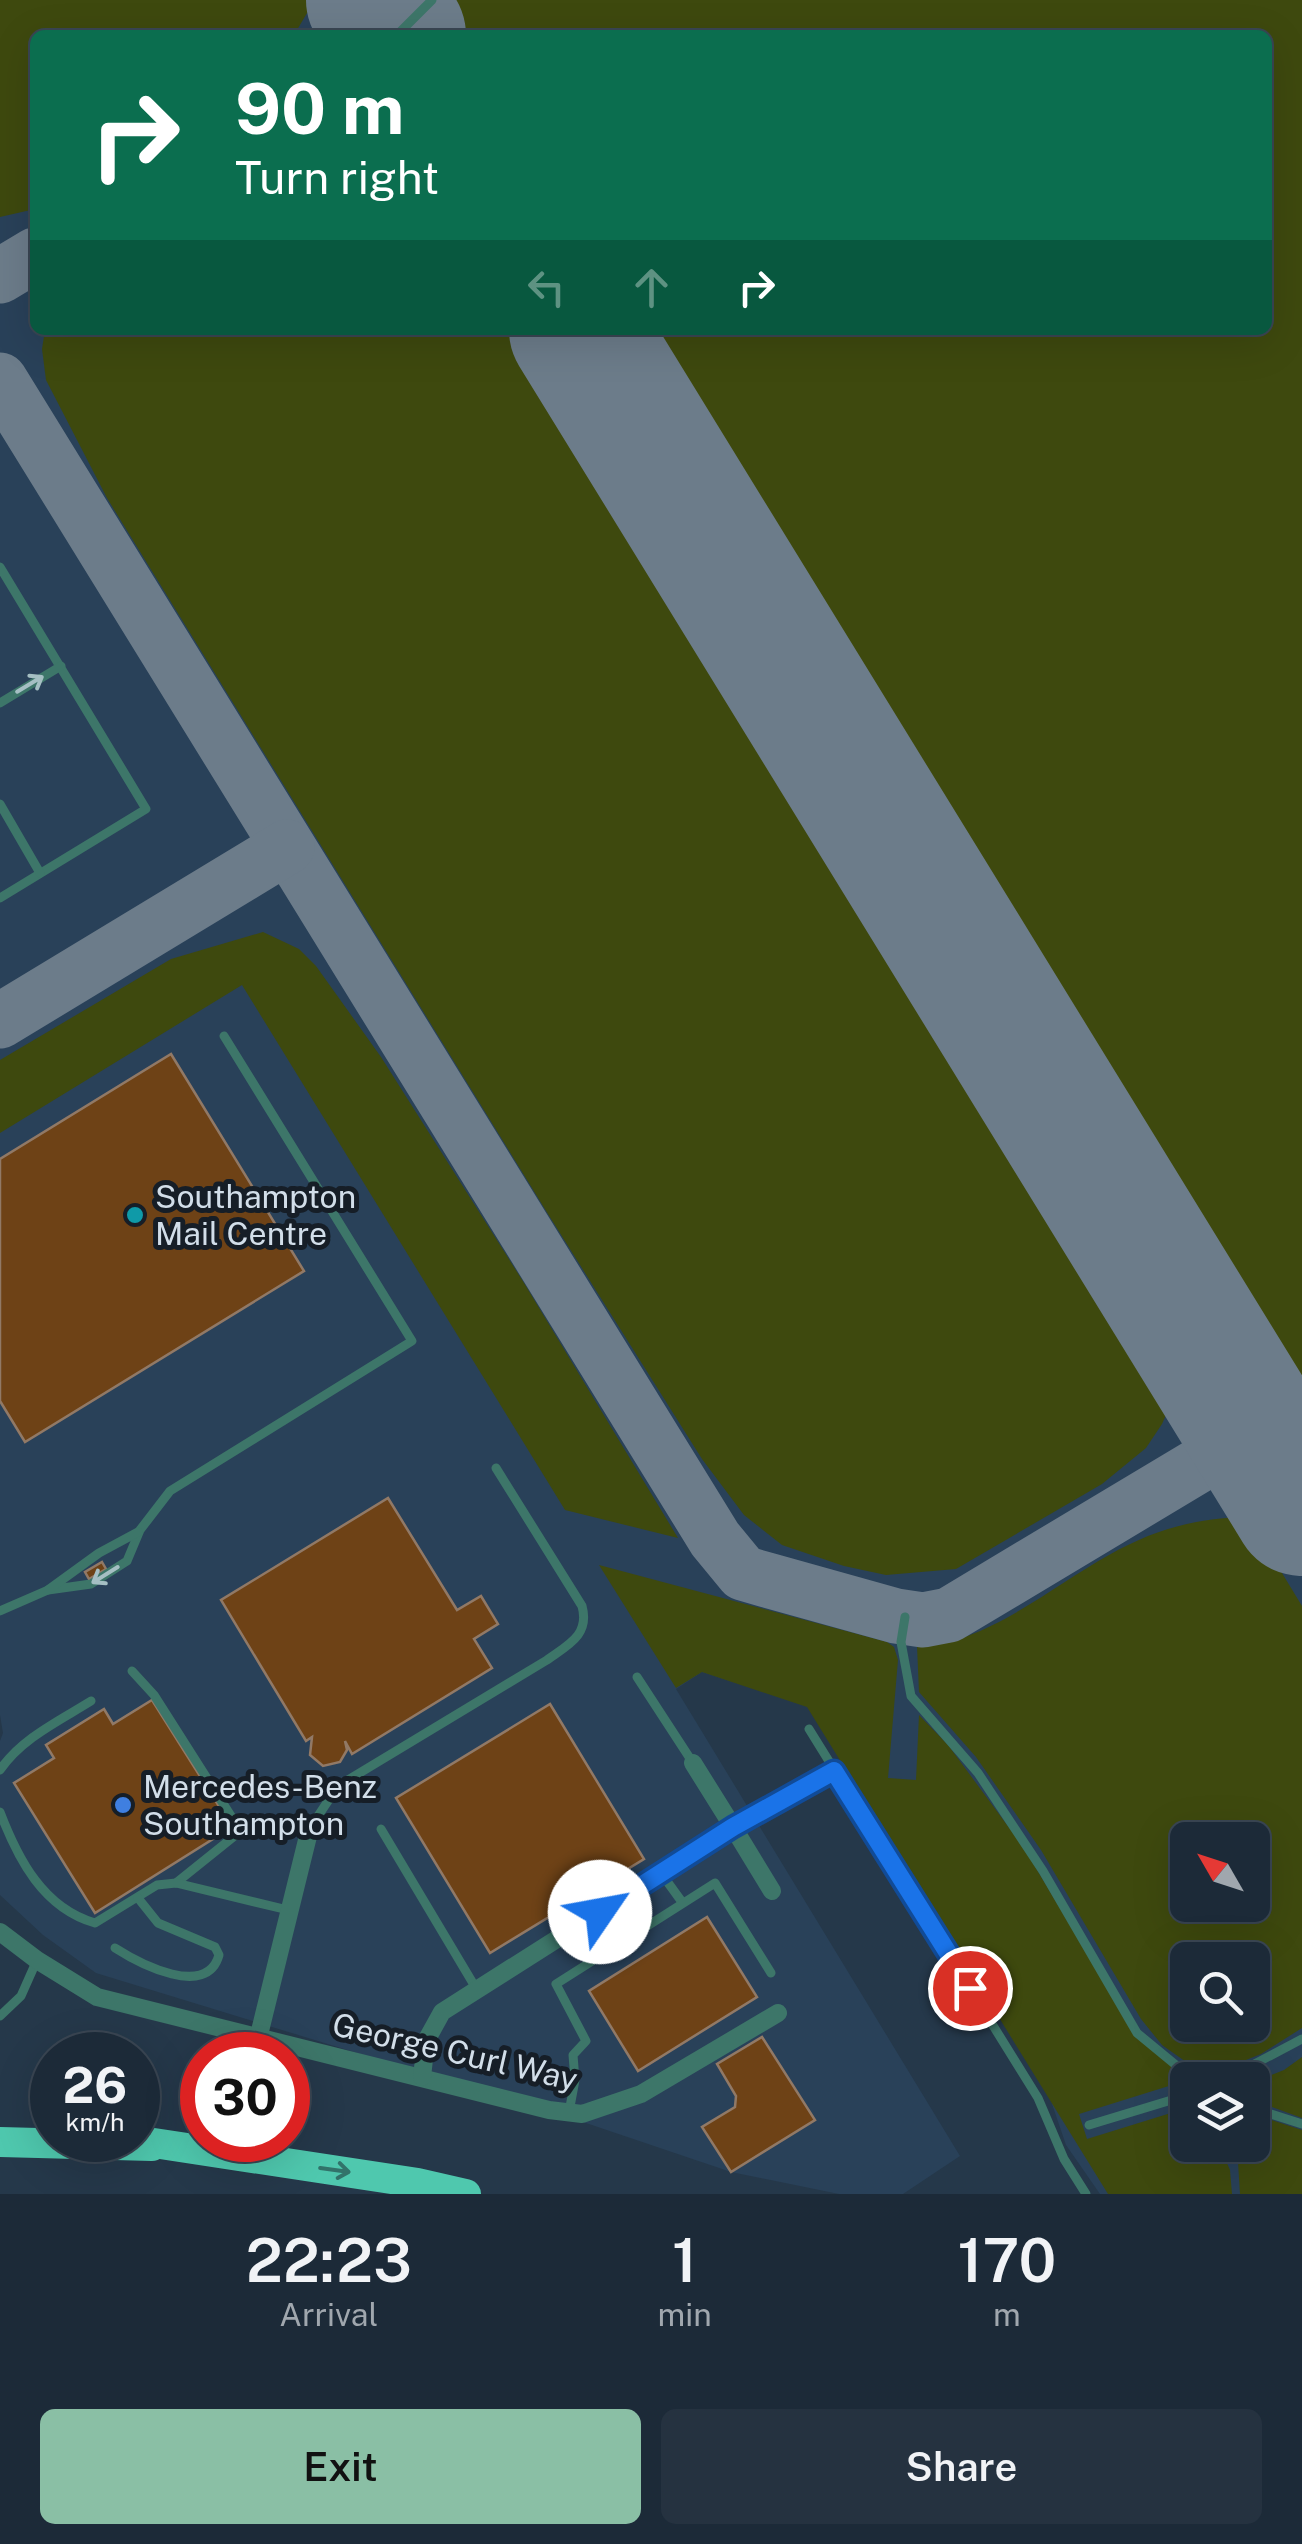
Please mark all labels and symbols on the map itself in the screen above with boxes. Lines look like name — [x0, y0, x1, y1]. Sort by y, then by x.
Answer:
one-way arrow — [15, 674, 44, 694]
place label: Southampton Mail Centre — [155, 1178, 356, 1252]
marker: Southampton Mail Centre — [124, 1204, 146, 1226]
one-way arrow — [91, 1565, 120, 1585]
place label: Mercedes-Benz Southampton — [143, 1768, 377, 1842]
marker: Mercedes-Benz Southampton — [112, 1794, 134, 1816]
north arrow — [1170, 1822, 1270, 1922]
position arrow — [548, 1860, 652, 1964]
pin — [928, 1946, 1013, 2031]
street label: George Curl Way — [329, 2005, 581, 2098]
speed limit sign: 30 — [180, 2032, 310, 2162]
one-way arrow — [319, 2162, 351, 2180]

